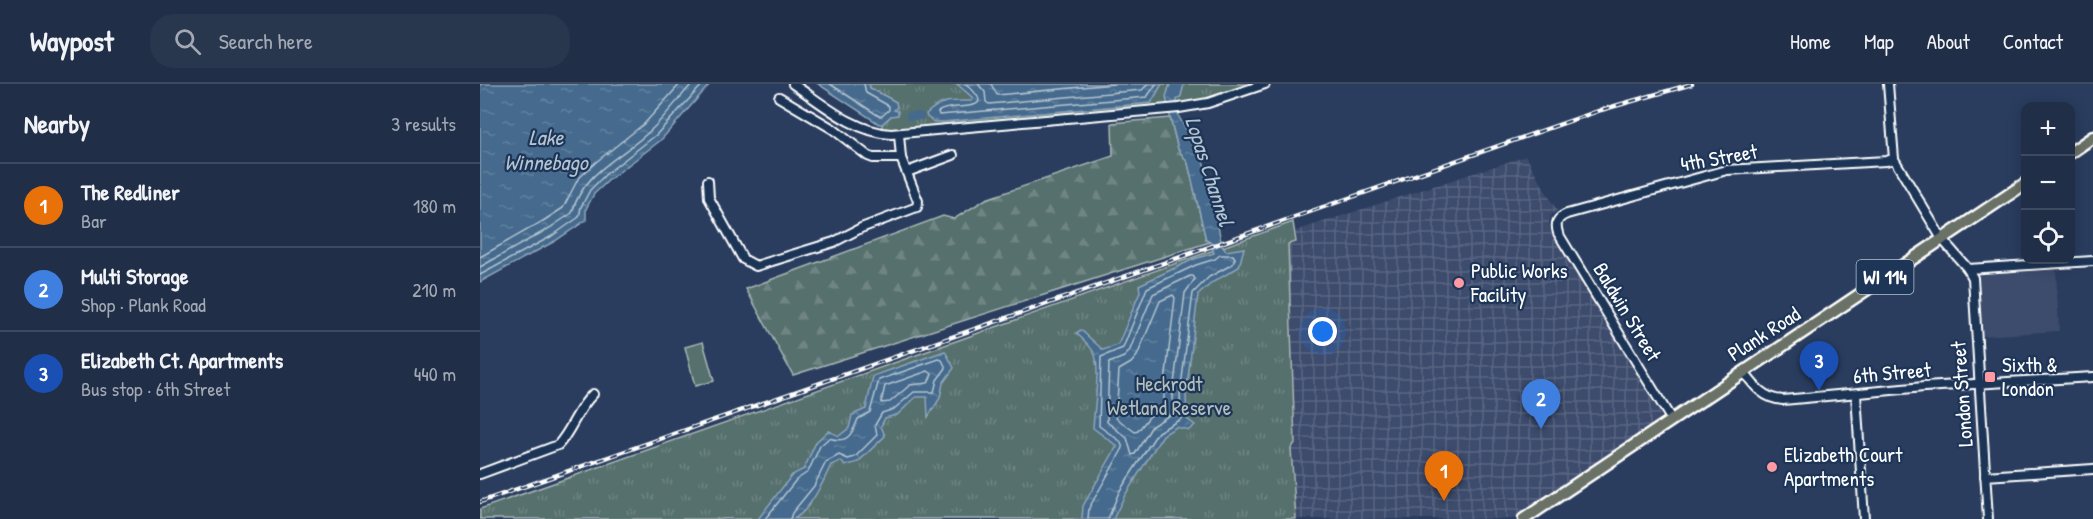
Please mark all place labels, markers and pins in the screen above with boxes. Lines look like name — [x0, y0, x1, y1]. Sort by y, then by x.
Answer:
place label: Public Works Facility — [1470, 256, 1568, 309]
marker: Public Works Facility — [1452, 276, 1466, 290]
pin: 3 — [1800, 342, 1838, 391]
place label: Sixth & London — [2002, 350, 2058, 403]
marker: Sixth & London — [1983, 370, 1997, 384]
pin: 2 — [1522, 380, 1560, 429]
place label: Elizabeth Court Apartments — [1784, 440, 1903, 493]
pin: 1 — [1424, 452, 1464, 501]
marker: Elizabeth Court Apartments — [1765, 460, 1779, 474]

